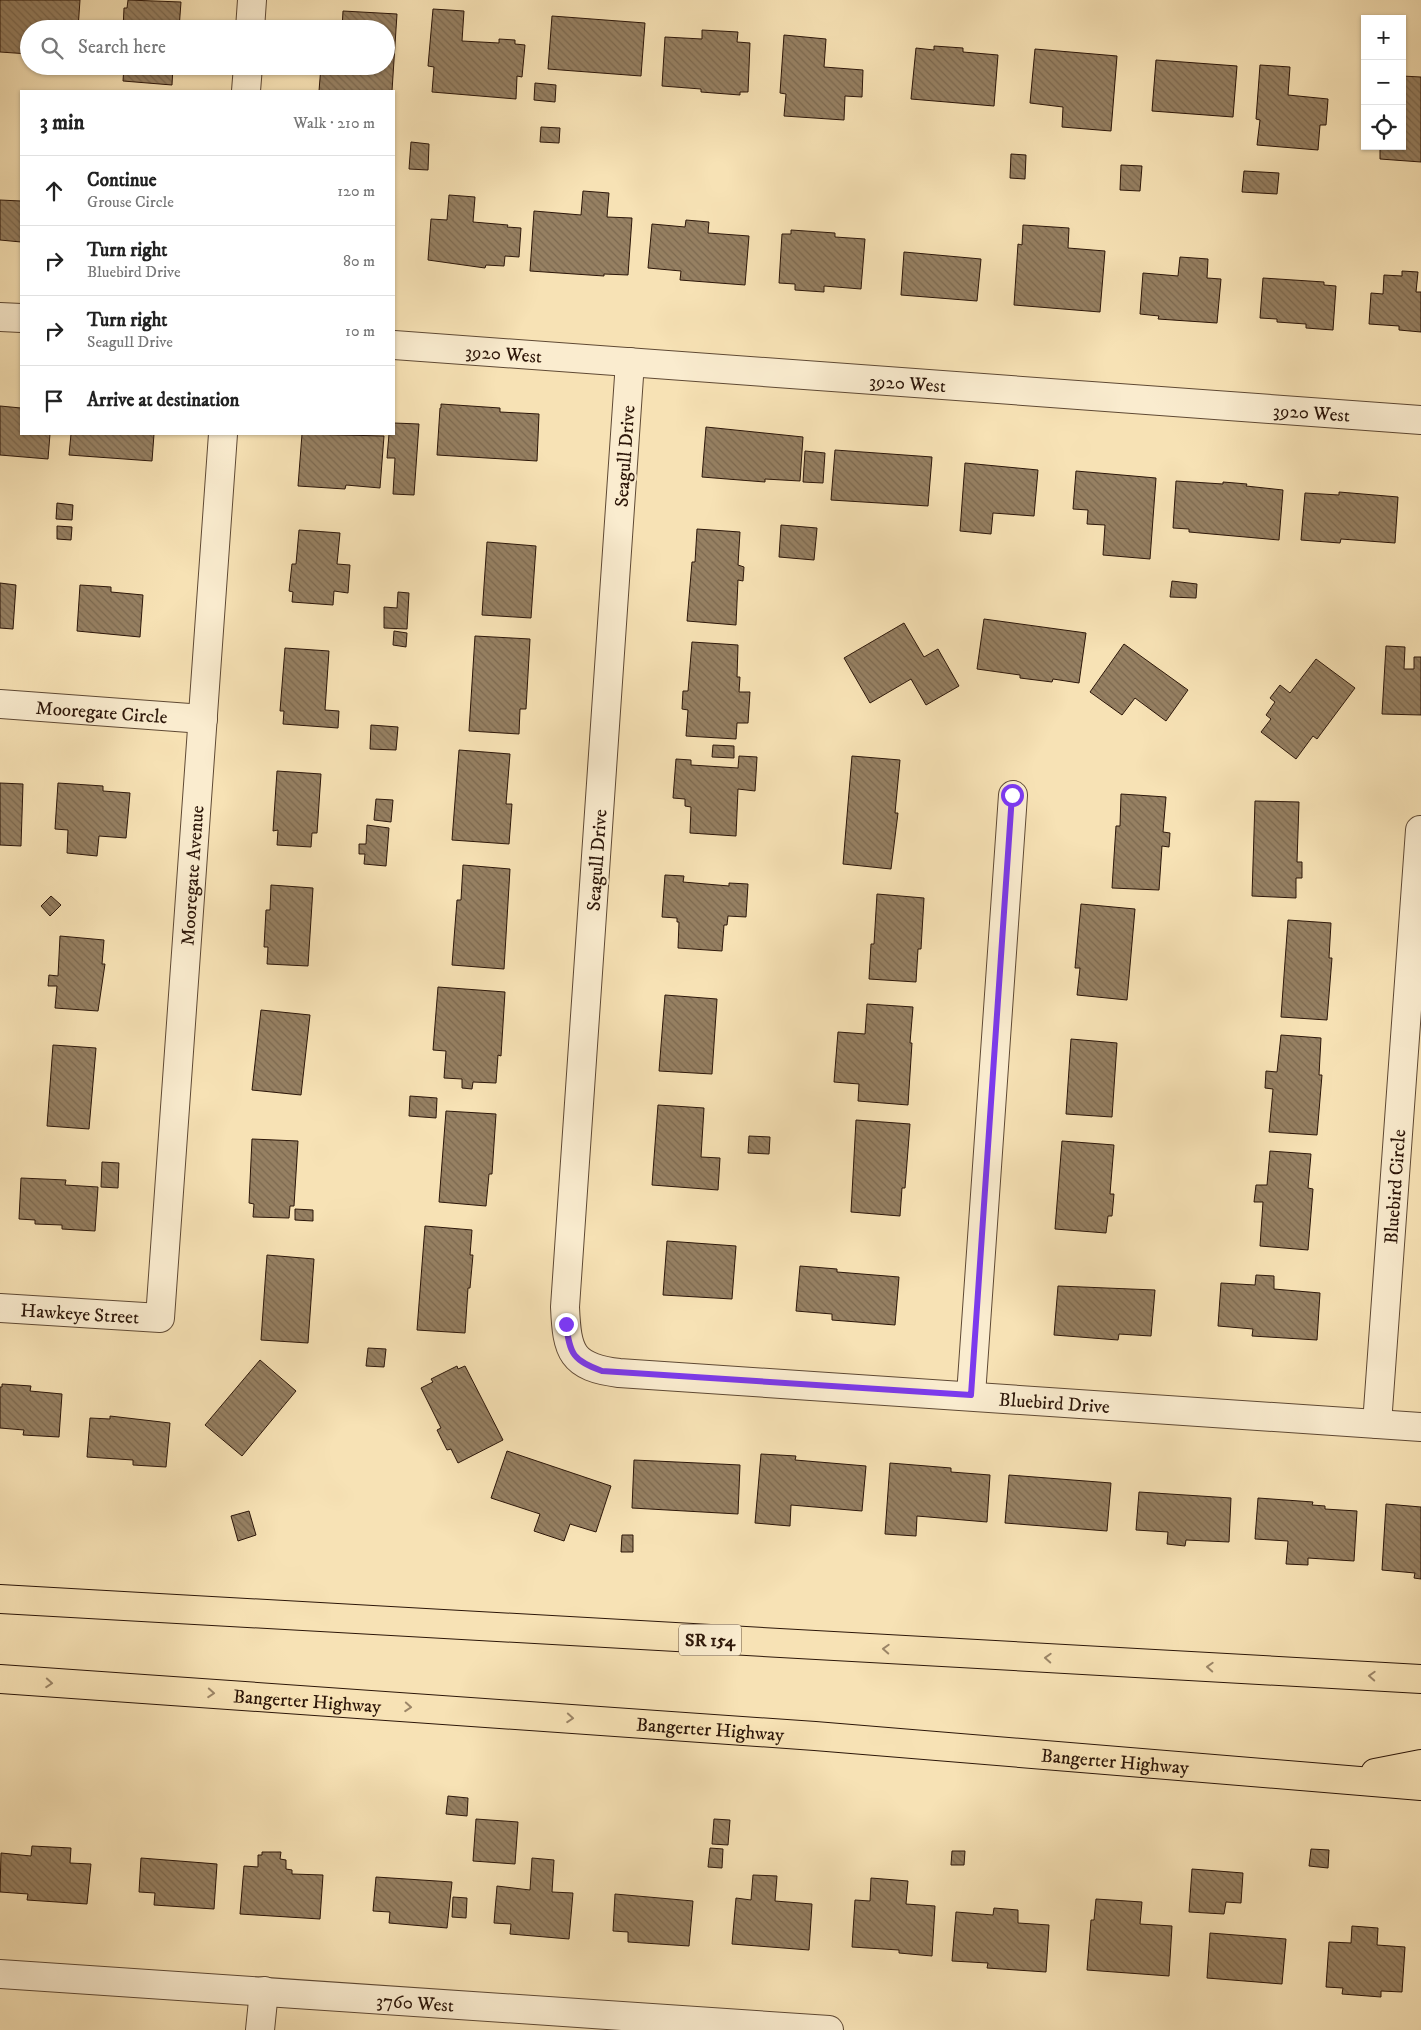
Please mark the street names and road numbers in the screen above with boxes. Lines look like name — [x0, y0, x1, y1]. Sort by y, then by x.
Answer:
street label: 3920 West — [464, 340, 543, 369]
street label: 3920 West — [868, 370, 947, 398]
street label: 3920 West — [1272, 399, 1351, 428]
street label: Seagull Drive — [610, 404, 641, 508]
street label: Mooregate Circle — [35, 697, 168, 729]
street label: Mooregate Avenue — [177, 804, 210, 947]
street label: Seagull Drive — [582, 808, 613, 912]
street label: Bluebird Circle — [1380, 1128, 1411, 1245]
street label: Hawkeye Street — [20, 1299, 140, 1330]
street label: Bluebird Drive — [998, 1389, 1111, 1419]
road number: SR 154 — [679, 1624, 741, 1656]
street label: Bangerter Highway — [232, 1685, 383, 1719]
street label: Bangerter Highway — [635, 1714, 786, 1747]
street label: Bangerter Highway — [1040, 1745, 1191, 1780]
street label: 3760 West — [375, 1989, 455, 2018]

